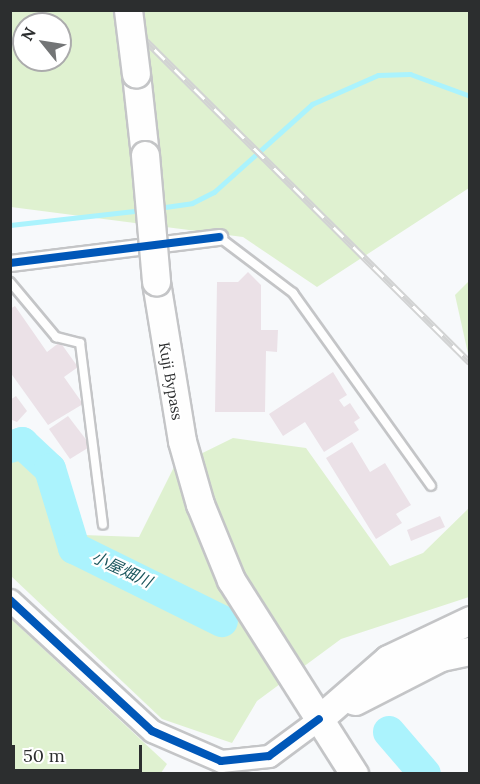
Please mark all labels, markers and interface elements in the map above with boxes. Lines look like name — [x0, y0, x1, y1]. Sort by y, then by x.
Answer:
north arrow — [12, 12, 72, 72]
text: N — [16, 24, 40, 44]
street label: Kuji Bypass — [155, 341, 187, 421]
water label: 小屋畑川 — [89, 547, 155, 591]
scale bar — [15, 733, 146, 771]
text: 50 m — [23, 744, 65, 767]

